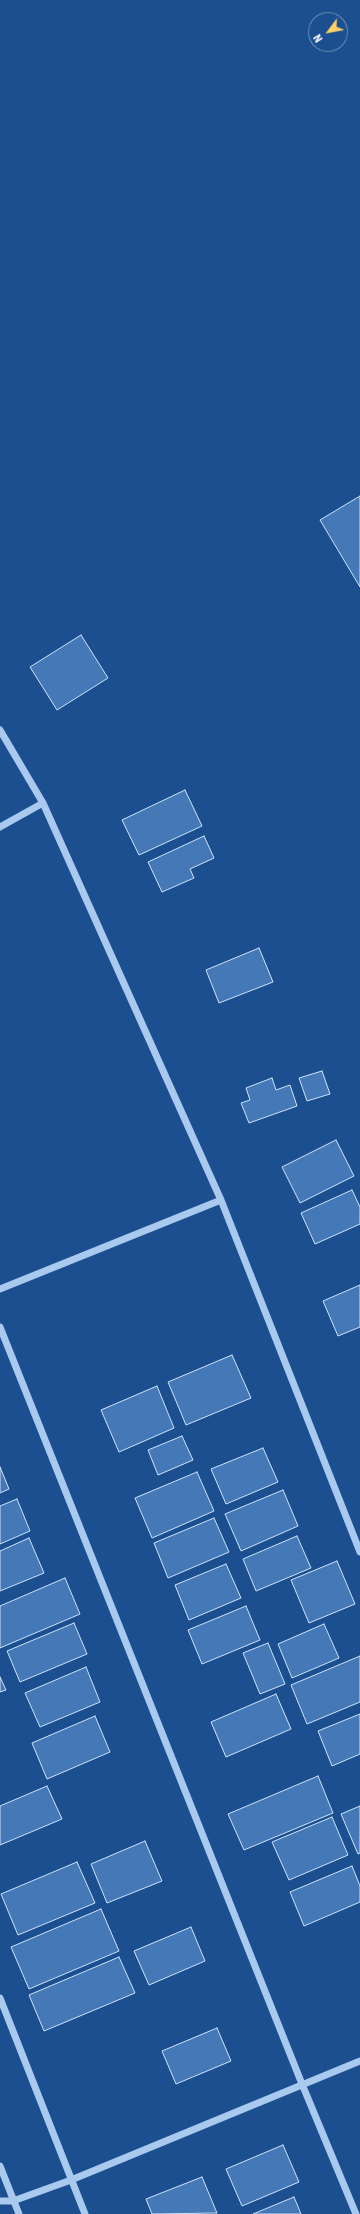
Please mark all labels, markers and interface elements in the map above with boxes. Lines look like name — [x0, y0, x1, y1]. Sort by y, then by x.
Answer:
north arrow — [308, 12, 348, 52]
text: N — [310, 31, 327, 45]

